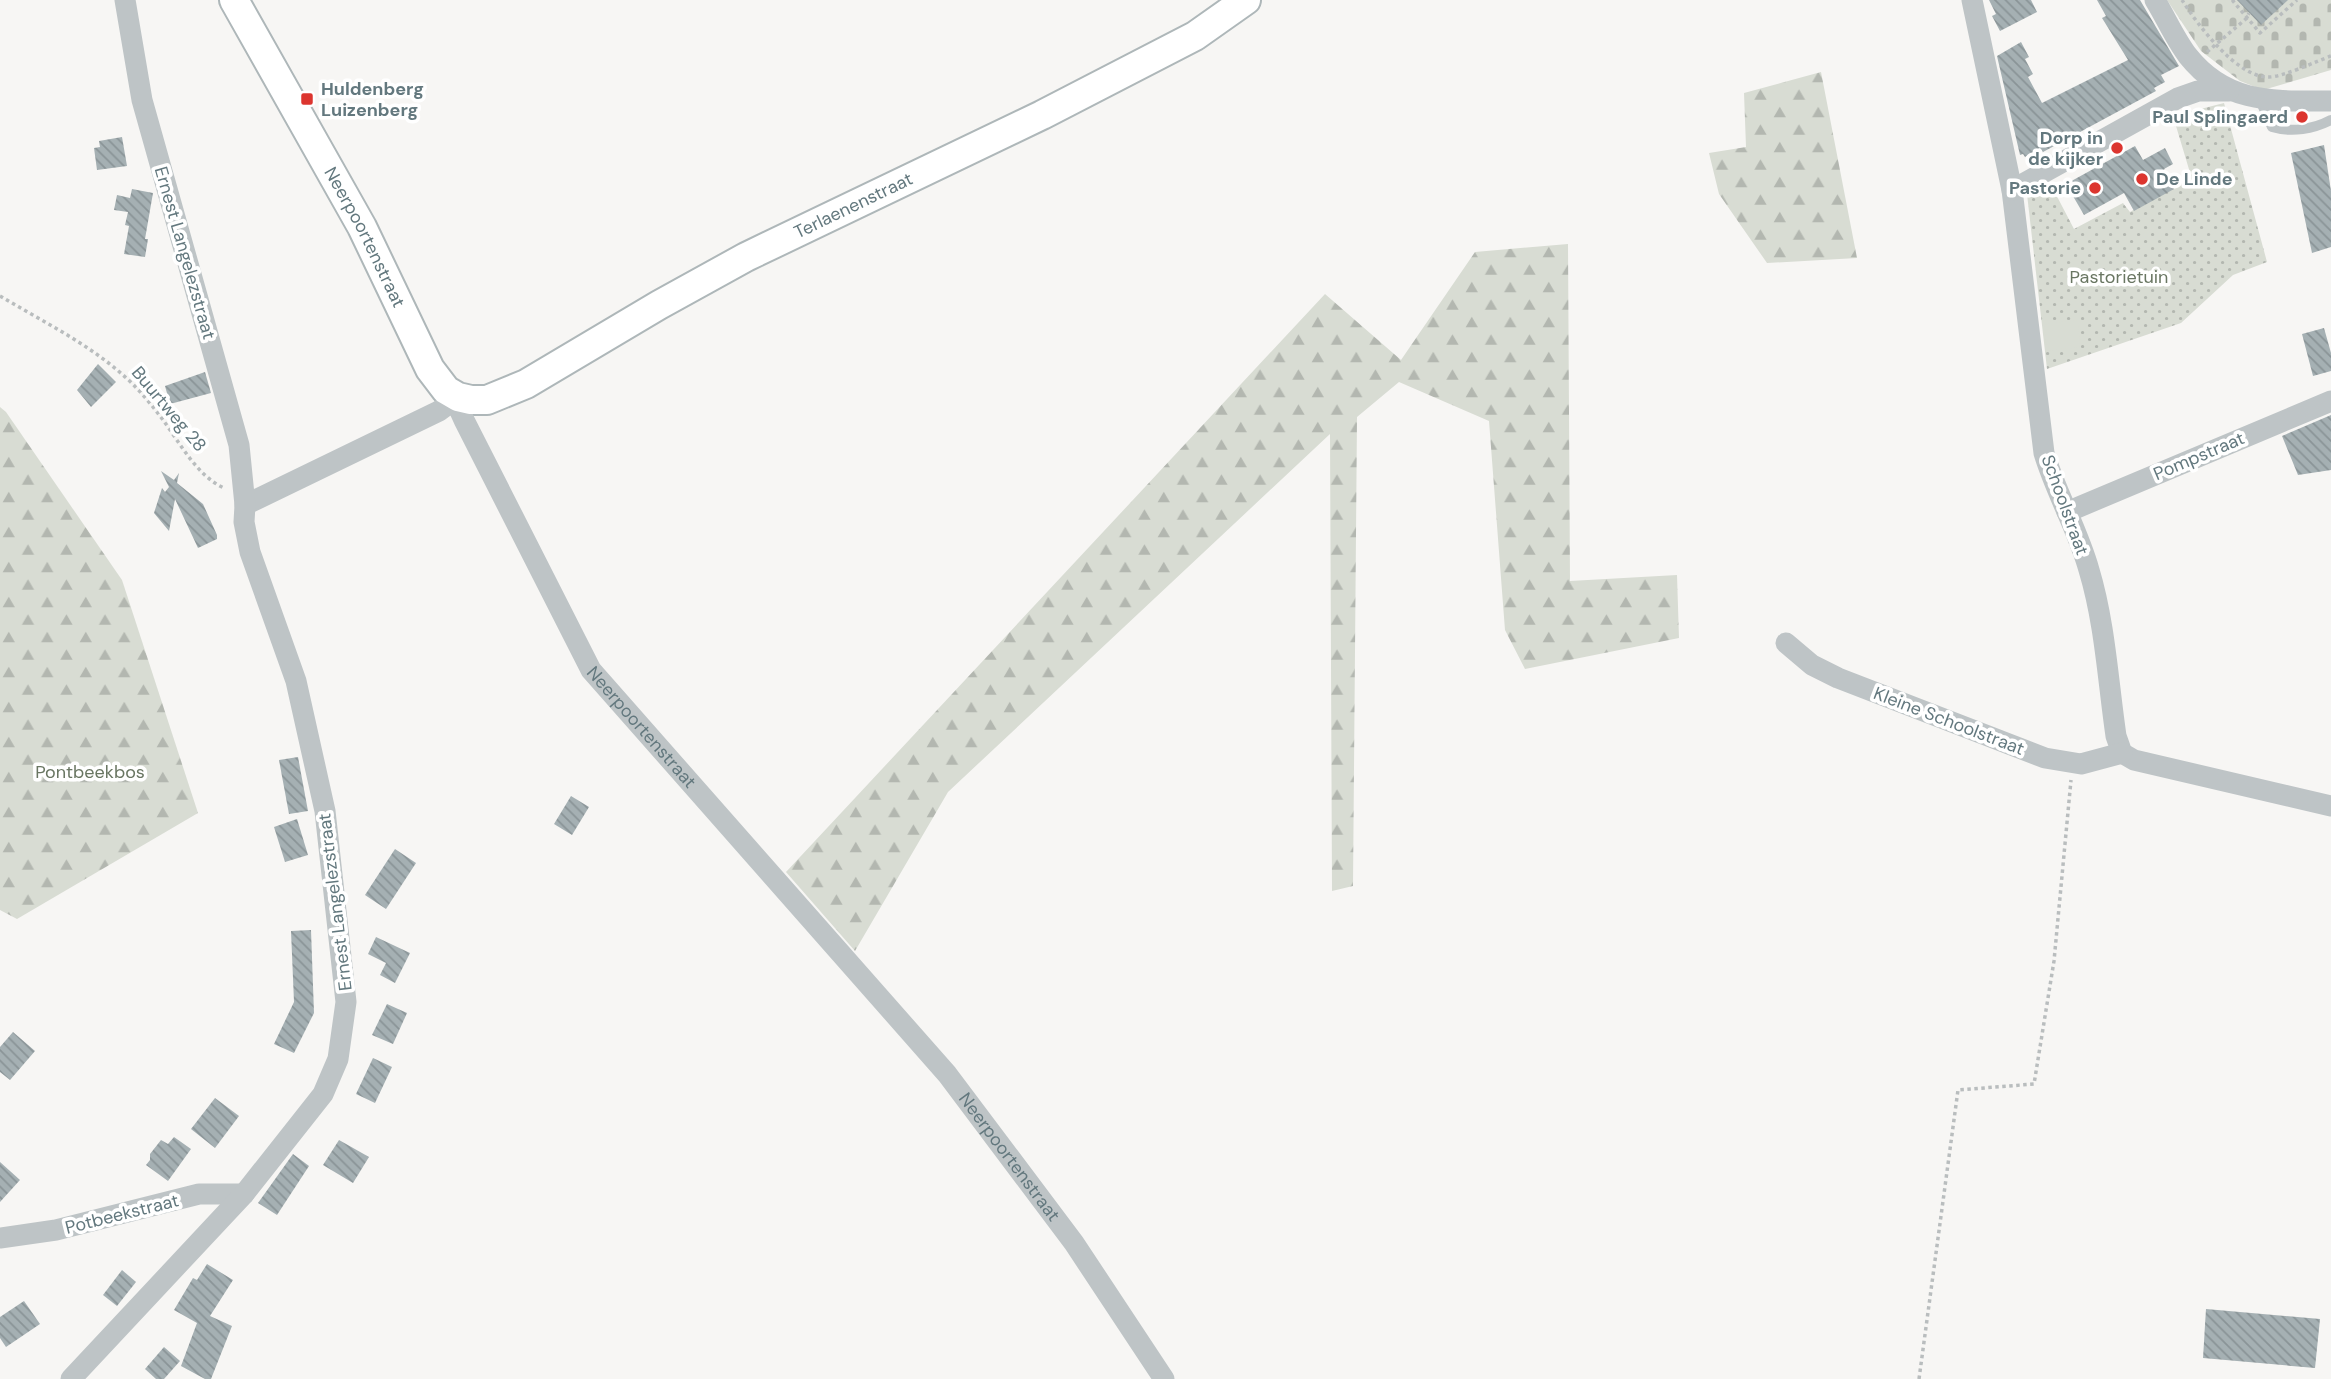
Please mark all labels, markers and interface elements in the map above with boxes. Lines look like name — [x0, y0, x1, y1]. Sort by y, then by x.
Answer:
place label: Huldenberg Luizenberg — [321, 77, 424, 122]
marker: Huldenberg Luizenberg — [299, 91, 315, 107]
place label: Paul Splingaerd — [2152, 105, 2288, 129]
marker: Paul Splingaerd — [2294, 109, 2310, 125]
place label: Dorp in de kijker — [2028, 126, 2103, 171]
marker: Dorp in de kijker — [2109, 140, 2125, 156]
street label: Neerpoortenstraat — [319, 163, 411, 312]
street label: Ernest Langelezstraat — [149, 164, 221, 342]
street label: Terlaenenstraat — [790, 167, 917, 244]
place label: De Linde — [2156, 167, 2233, 191]
marker: De Linde — [2134, 171, 2150, 187]
place label: Pastorie — [2009, 176, 2081, 200]
marker: Pastorie — [2087, 180, 2103, 196]
park label: Pastorietuin — [2070, 265, 2168, 289]
street label: Buurtweg 28 — [126, 361, 212, 457]
street label: Pompstraat — [2150, 426, 2248, 486]
street label: Schoolstraat — [2036, 451, 2094, 559]
street label: Neerpoortenstraat — [581, 661, 702, 793]
street label: Kleine Schoolstraat — [1870, 681, 2028, 761]
park label: Pontbeekbos — [35, 760, 145, 784]
street label: Ernest Langelezstraat — [312, 812, 358, 992]
street label: Neerpoortenstraat — [953, 1088, 1066, 1226]
street label: Potbeekstraat — [63, 1188, 181, 1240]

